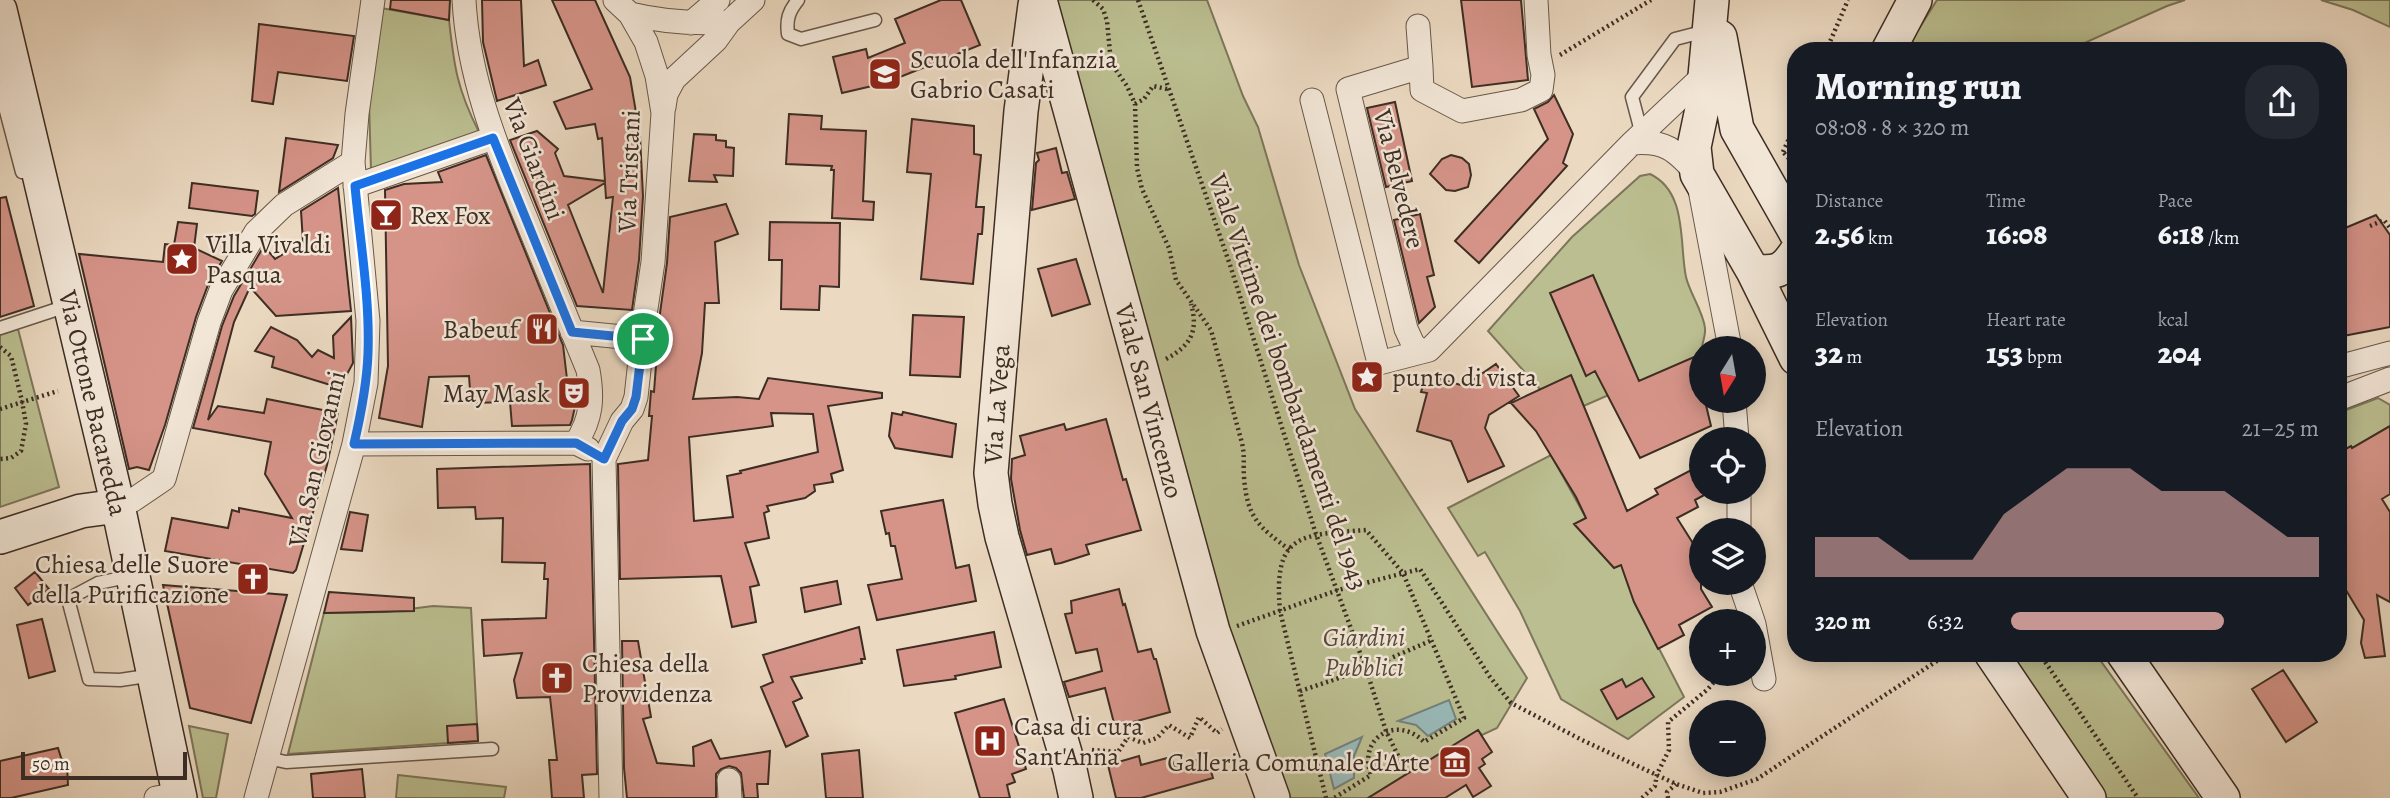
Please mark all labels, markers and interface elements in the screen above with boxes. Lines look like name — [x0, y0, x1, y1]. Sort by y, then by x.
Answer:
place label: Scuola dell'Infanzia Gabrio Casati — [910, 42, 1117, 107]
school or university icon: Scuola dell'Infanzia Gabrio Casati — [866, 55, 904, 93]
text: Morning run — [1815, 60, 2022, 112]
button: share — [2245, 65, 2319, 139]
street label: Via Giardini — [494, 92, 573, 225]
street label: Via Belvedere — [1365, 105, 1433, 252]
street label: Via Tristani — [609, 109, 649, 234]
text: 08:08 · 8 × 320 m — [1815, 112, 1969, 143]
street label: Viale Vittime dei bombardamenti del 1943 — [1200, 168, 1376, 595]
text: Distance — [1815, 188, 1883, 214]
text: Time — [1986, 188, 2026, 214]
text: Pace — [2158, 188, 2193, 214]
bar icon: Rex Fox — [367, 196, 405, 234]
place label: Rex Fox — [410, 198, 491, 233]
text: 2.56 — [1815, 214, 1864, 254]
text: 16:08 — [1986, 214, 2047, 254]
text: 6:18 — [2158, 214, 2204, 254]
text: km — [1864, 225, 1893, 251]
text: /km — [2204, 225, 2239, 251]
place label: Villa Vivaldi Pasqua — [205, 227, 331, 292]
place icon: Villa Vivaldi Pasqua — [163, 240, 201, 278]
street label: Via Ottone Bacaredda — [50, 286, 136, 519]
street label: Viale San Vincenzo — [1106, 299, 1192, 502]
text: Elevation — [1815, 307, 1888, 333]
text: Heart rate — [1986, 307, 2066, 333]
text: kcal — [2158, 307, 2188, 333]
pin — [613, 309, 673, 369]
restaurant icon: Babeuf — [523, 310, 561, 348]
place label: Babeuf — [443, 312, 521, 347]
icon: arrive — [624, 320, 662, 358]
text: 32 — [1815, 333, 1843, 373]
text: 153 — [1986, 333, 2023, 373]
text: 204 — [2158, 333, 2201, 373]
north arrow — [1689, 336, 1766, 413]
map controls — [1689, 336, 1766, 777]
street label: Via La Vega — [975, 343, 1019, 466]
text: m — [1843, 344, 1862, 370]
text: bpm — [2023, 344, 2062, 370]
place icon: punto di vista — [1348, 358, 1386, 396]
place label: punto di vista — [1392, 360, 1537, 395]
street label: Via San Giovanni — [279, 367, 354, 552]
theatre icon: May Mask — [555, 374, 593, 412]
place label: May Mask — [443, 376, 550, 411]
text: Elevation — [1815, 413, 1903, 444]
text: 21–25 m — [2242, 413, 2319, 444]
button: locate — [1689, 427, 1766, 504]
button: layers — [1689, 518, 1766, 595]
place label: Chiesa delle Suore della Purificazione — [31, 547, 229, 612]
church icon: Chiesa delle Suore della Purificazione — [234, 560, 272, 598]
text: 320 m — [1815, 606, 1871, 637]
text: 6:32 — [1927, 606, 1964, 637]
button: + — [1689, 609, 1766, 686]
park label: Giardini Pubblici — [1323, 620, 1405, 685]
place label: Chiesa della Provvidenza — [582, 646, 713, 711]
church icon: Chiesa della Provvidenza — [538, 659, 576, 697]
button: − — [1689, 700, 1766, 777]
place label: Casa di cura Sant'Anna — [1014, 709, 1143, 774]
hospital icon: Casa di cura Sant'Anna — [971, 722, 1009, 760]
museum icon: Galleria Comunale d'Arte — [1436, 743, 1474, 781]
place label: Galleria Comunale d'Arte — [1167, 745, 1430, 780]
scale bar — [21, 749, 187, 781]
text: 50 m — [32, 751, 70, 777]

